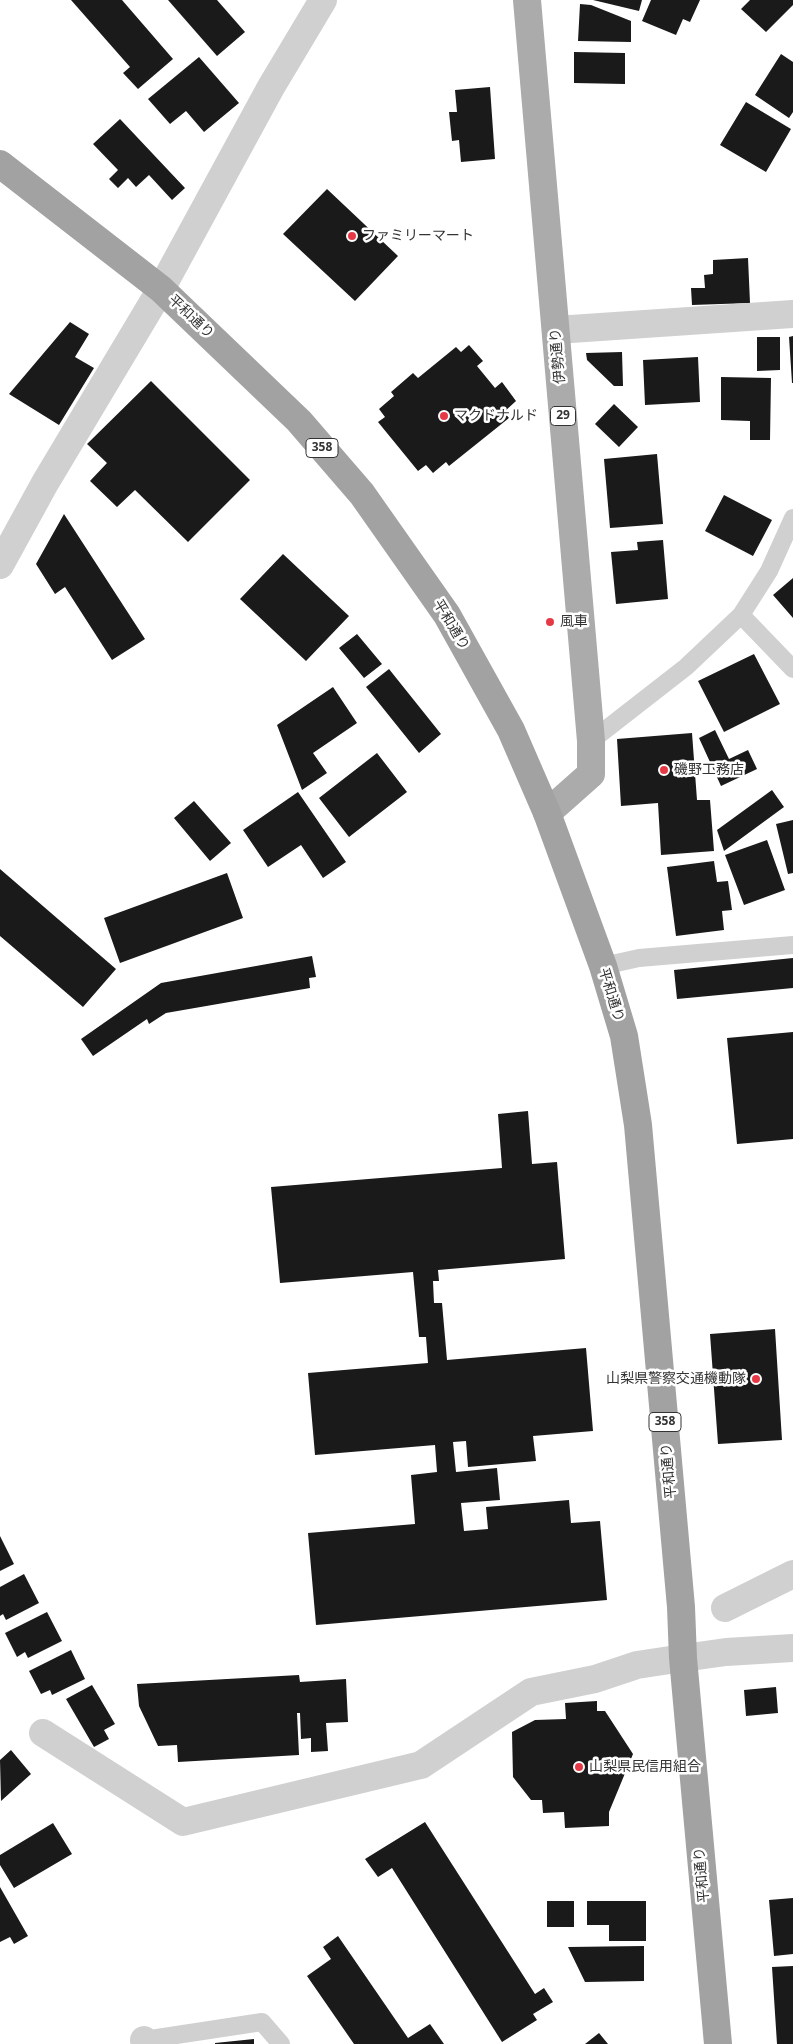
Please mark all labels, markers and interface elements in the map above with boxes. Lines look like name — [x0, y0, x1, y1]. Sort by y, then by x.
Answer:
place label: ファミリーマート — [362, 228, 474, 244]
marker: ファミリーマート — [346, 230, 358, 242]
street label: 平和通り — [165, 292, 217, 342]
street label: 伊勢通り — [547, 327, 569, 385]
road number: 29 — [550, 406, 576, 426]
place label: マクドナルド — [454, 408, 538, 424]
marker: マクドナルド — [438, 410, 450, 422]
road number: 358 — [306, 438, 338, 458]
street label: 平和通り — [429, 597, 473, 653]
place label: 風車 — [560, 614, 588, 630]
marker: 風車 — [544, 616, 556, 628]
place label: 磯野工務店 — [674, 762, 744, 778]
marker: 磯野工務店 — [658, 764, 670, 776]
street label: 平和通り — [595, 966, 627, 1024]
place label: 山梨県警察交通機動隊 — [606, 1371, 746, 1387]
marker: 山梨県警察交通機動隊 — [750, 1373, 762, 1385]
road number: 358 — [649, 1412, 681, 1431]
street label: 平和通り — [658, 1442, 680, 1500]
place label: 山梨県民信用組合 — [589, 1759, 701, 1775]
marker: 山梨県民信用組合 — [573, 1761, 585, 1773]
street label: 平和通り — [691, 1846, 713, 1904]

